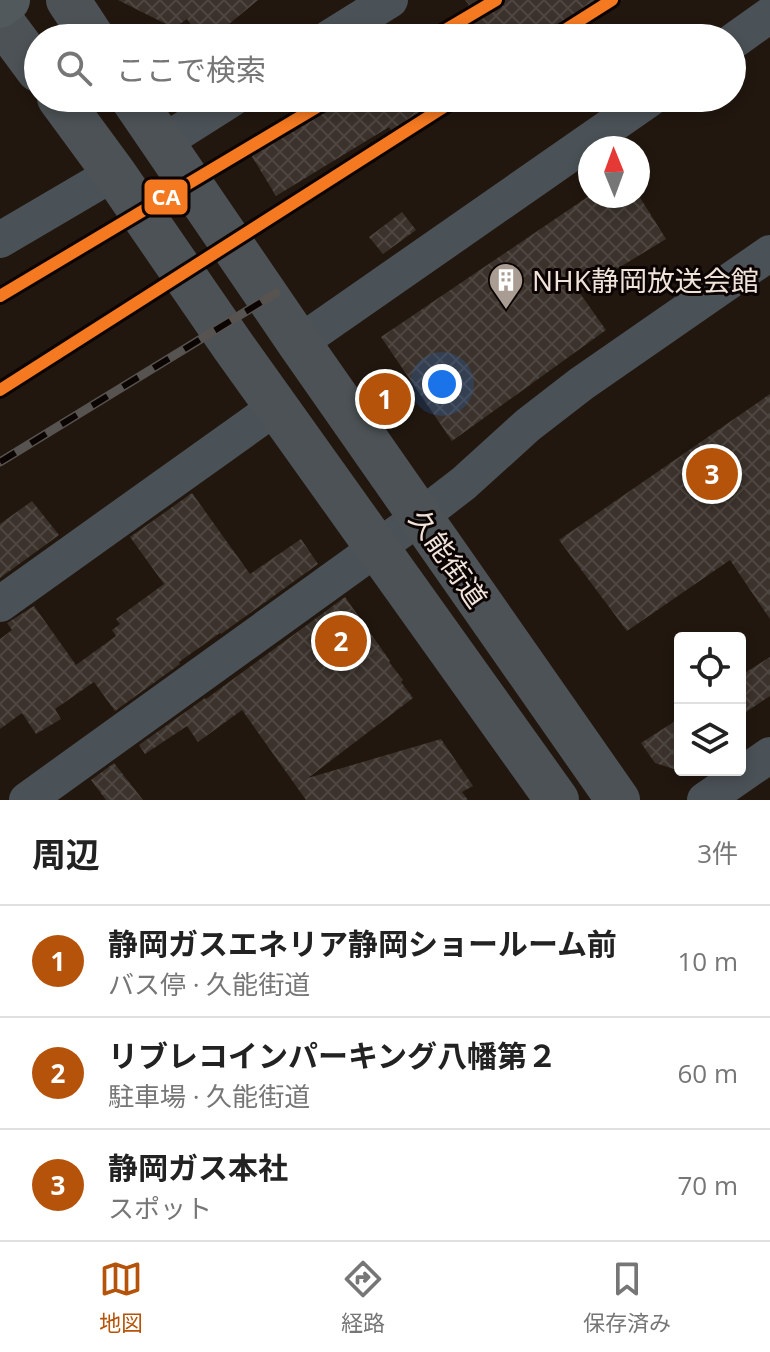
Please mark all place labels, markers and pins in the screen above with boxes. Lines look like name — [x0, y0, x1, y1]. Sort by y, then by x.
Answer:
building icon: NHK静岡放送会館 — [487, 261, 525, 311]
place label: NHK静岡放送会館 — [532, 261, 759, 299]
pin: 1 — [359, 369, 411, 429]
pin: 3 — [686, 444, 738, 504]
pin: 2 — [315, 611, 367, 671]

